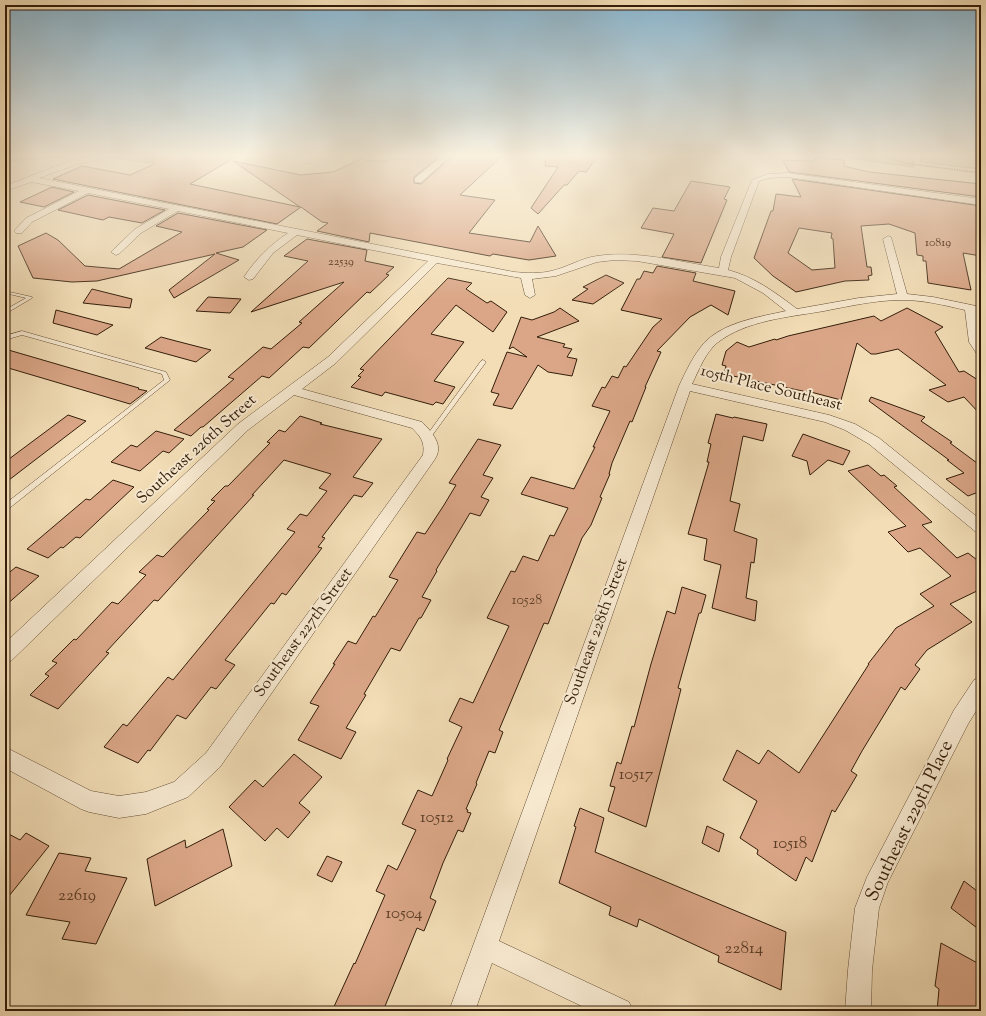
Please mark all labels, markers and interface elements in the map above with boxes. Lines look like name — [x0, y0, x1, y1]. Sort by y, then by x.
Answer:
house number: 10819 — [925, 234, 951, 252]
house number: 22539 — [328, 253, 354, 271]
street label: 105th Place Southeast — [698, 360, 845, 418]
street label: Southeast 226th Street — [132, 389, 263, 510]
street label: Southeast 228th Street — [560, 555, 634, 709]
street label: Southeast 227th Street — [249, 563, 359, 702]
house number: 10528 — [512, 591, 542, 611]
street label: Southeast 229th Place — [859, 736, 961, 906]
house number: 10517 — [619, 763, 654, 787]
house number: 10512 — [420, 806, 454, 830]
house number: 10518 — [773, 832, 807, 856]
house number: 22619 — [58, 884, 96, 908]
house number: 10504 — [385, 902, 423, 926]
house number: 22814 — [725, 937, 764, 961]

